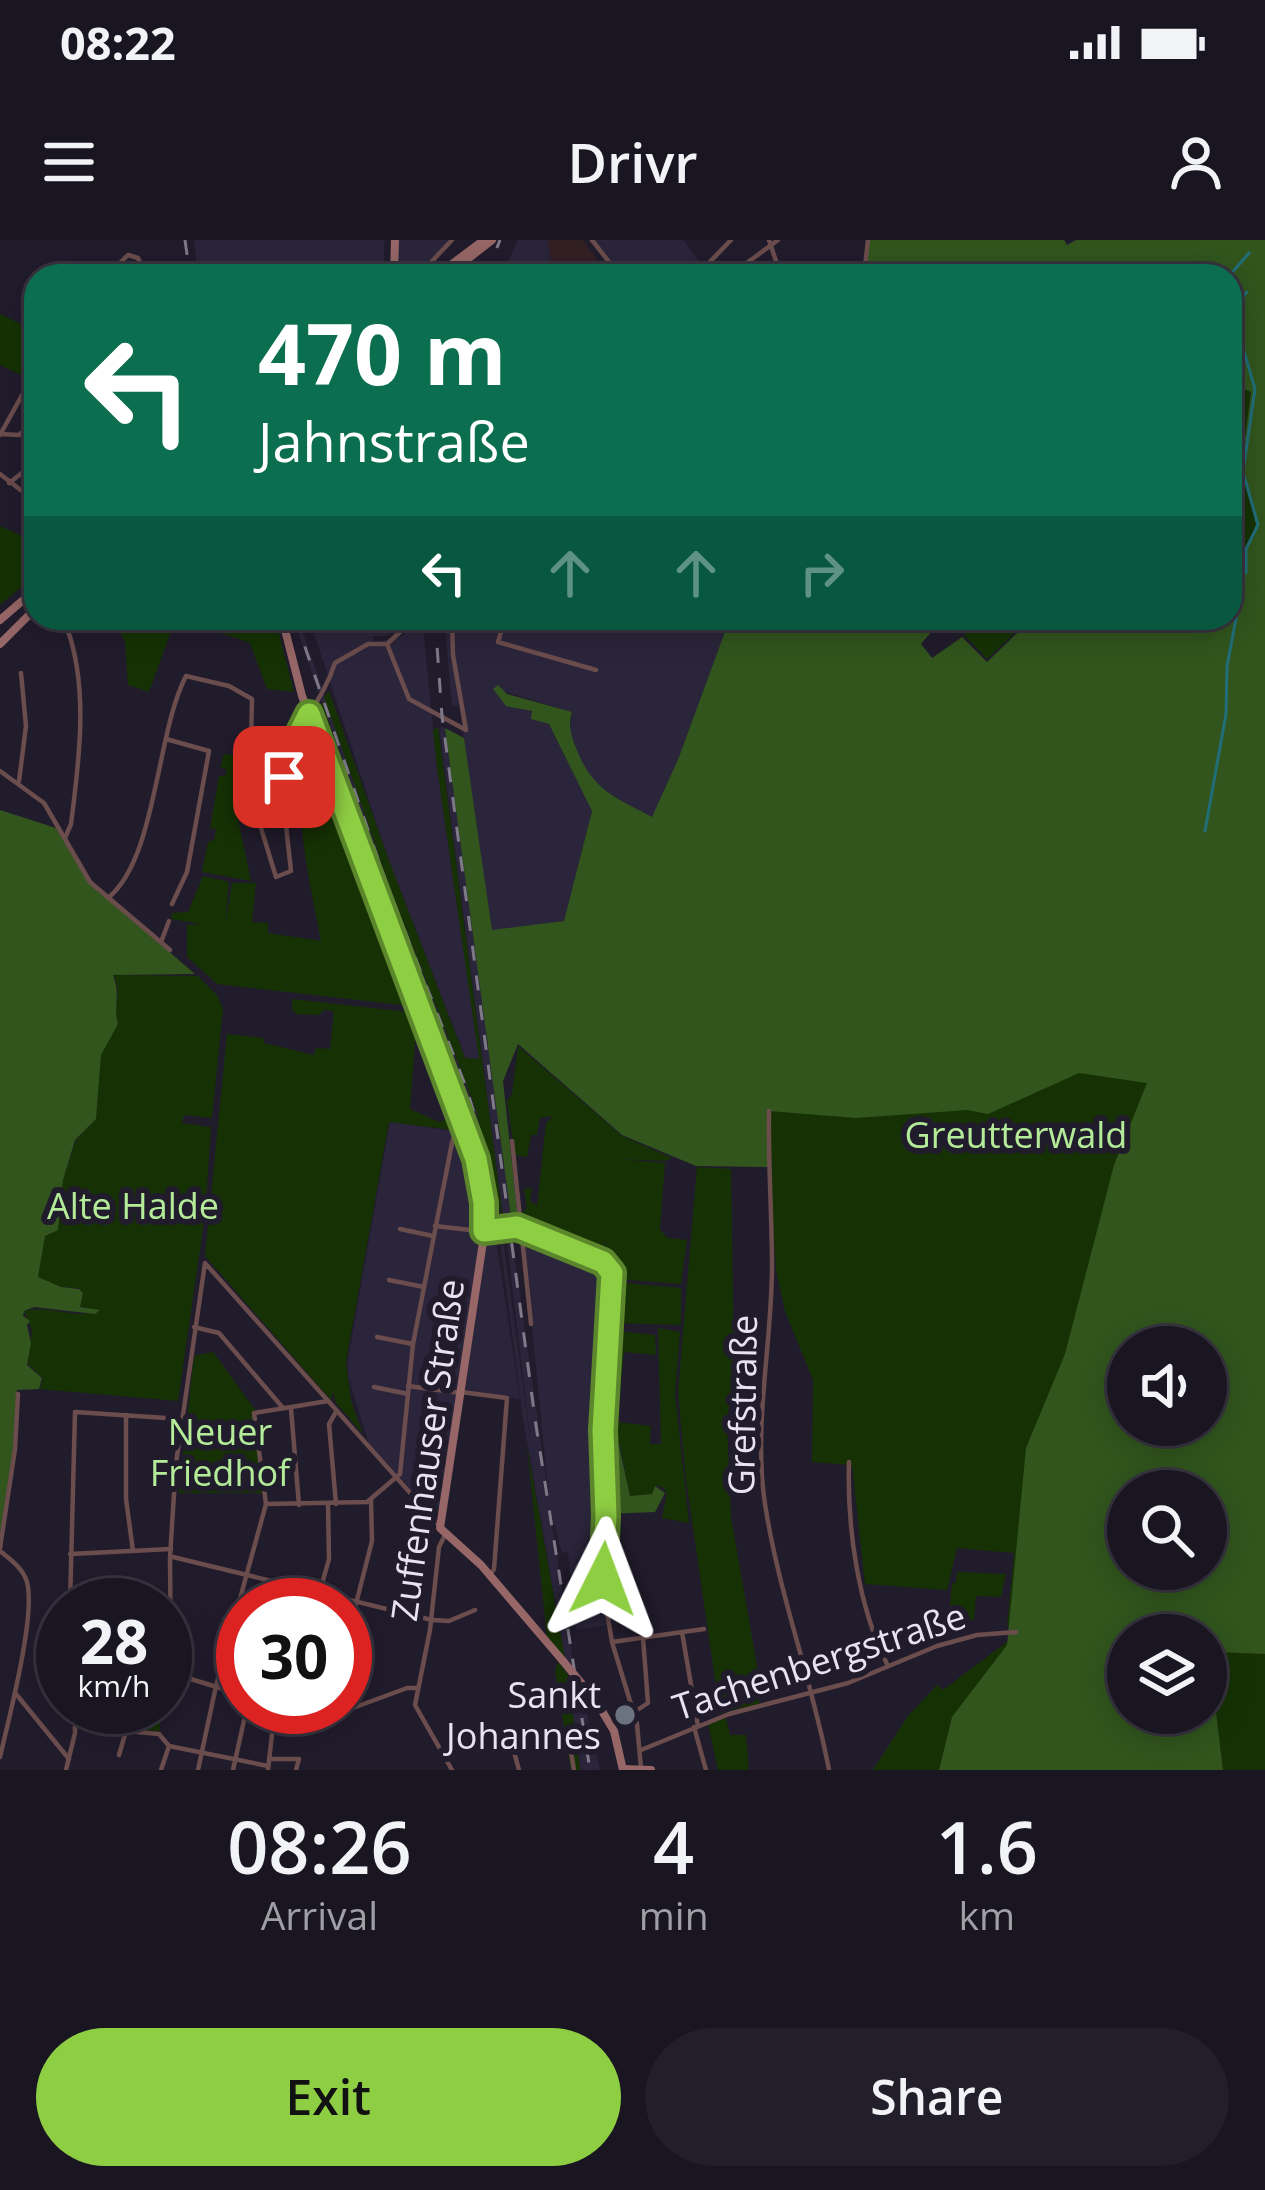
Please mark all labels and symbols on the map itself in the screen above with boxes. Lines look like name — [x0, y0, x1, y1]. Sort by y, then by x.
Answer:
pin — [233, 726, 335, 828]
park label: Greutterwald — [905, 1110, 1127, 1159]
park label: Alte Halde — [47, 1181, 219, 1230]
street label: Zuffenhauser Straße — [379, 1276, 475, 1624]
street label: Grefstraße — [716, 1314, 768, 1496]
park label: Neuer Friedhof — [150, 1407, 292, 1497]
position arrow — [540, 1516, 666, 1642]
speed limit sign: 30 — [216, 1578, 372, 1734]
street label: Tachenbergstraße — [666, 1591, 972, 1731]
place label: Sankt Johannes — [443, 1670, 601, 1760]
marker: Sankt Johannes — [612, 1702, 638, 1728]

